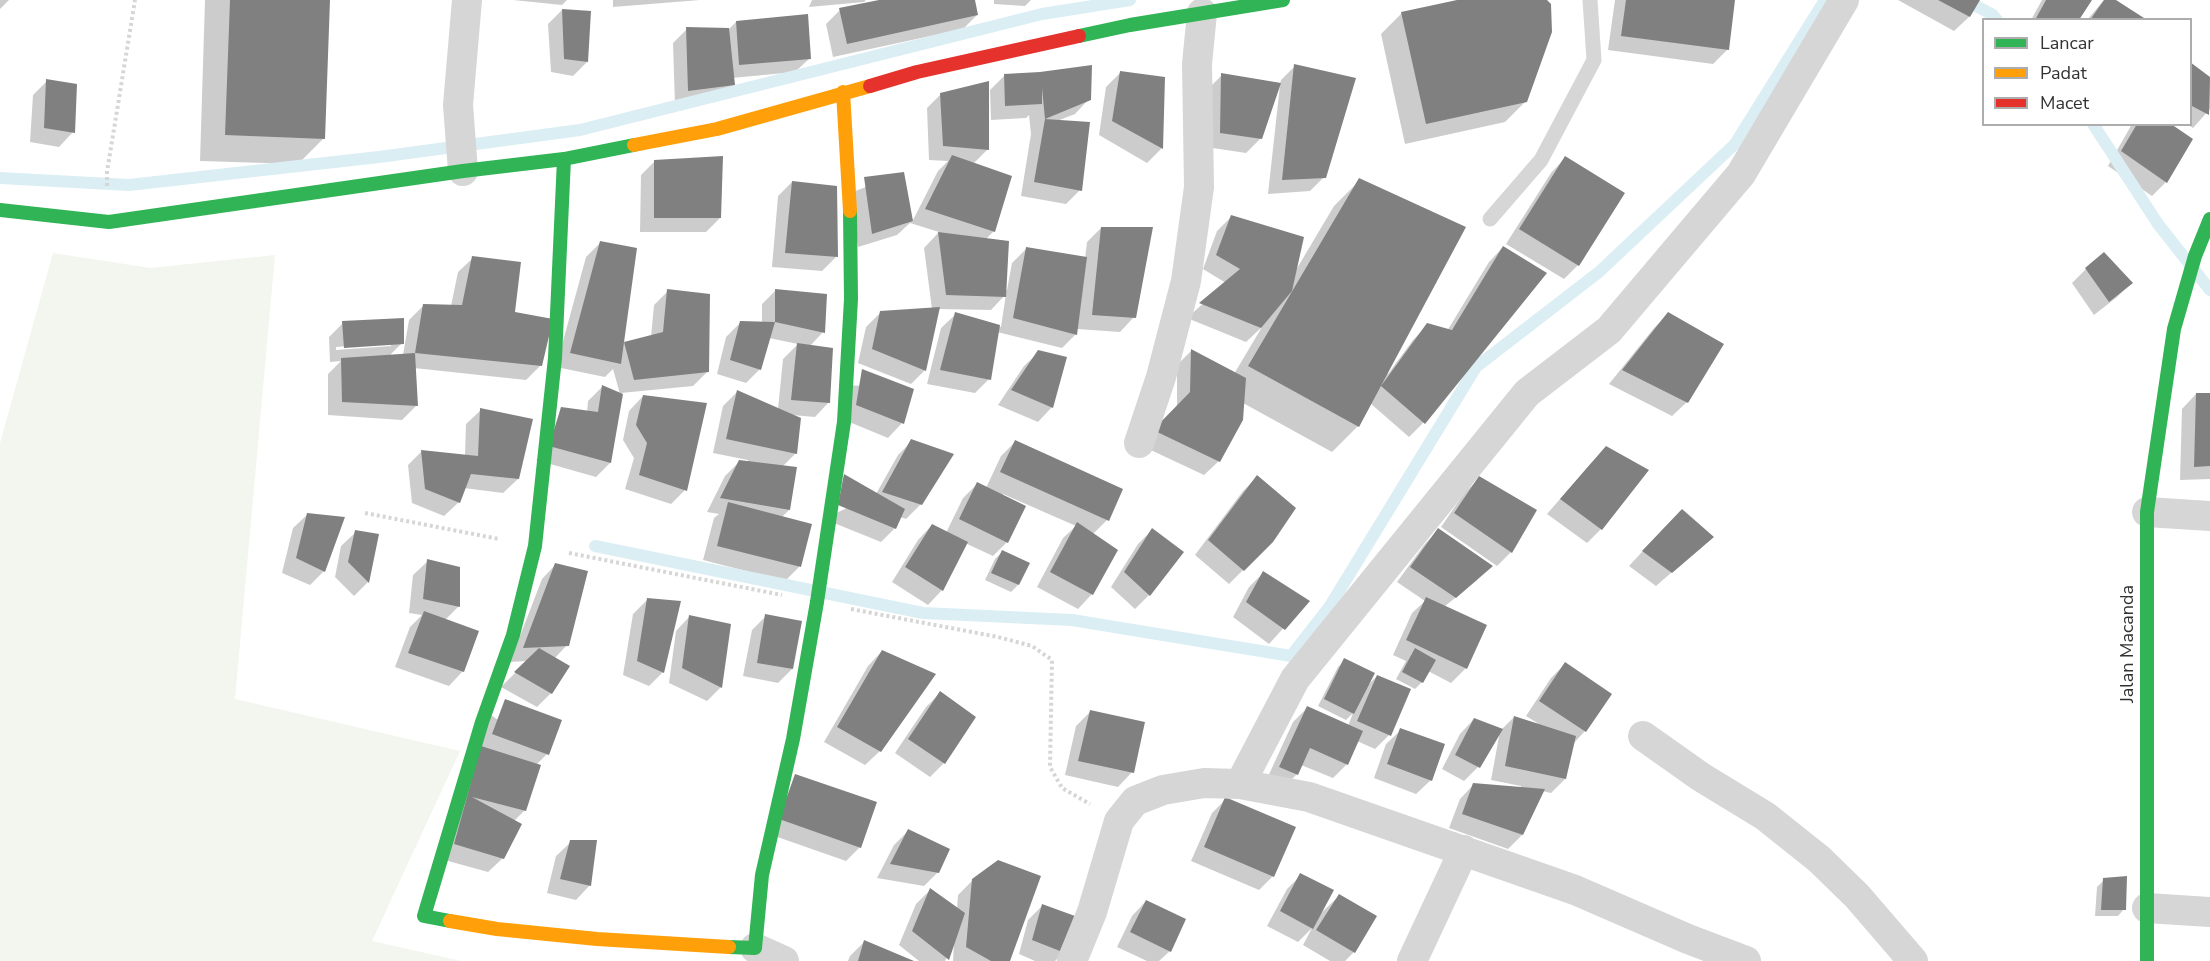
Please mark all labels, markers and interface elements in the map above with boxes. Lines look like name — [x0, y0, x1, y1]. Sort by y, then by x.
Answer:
legend — [1982, 18, 2192, 126]
text: Lancar — [2040, 31, 2094, 55]
text: Padat — [2040, 61, 2087, 85]
text: Macet — [2040, 91, 2089, 115]
street label: Jalan Macanda — [2118, 585, 2140, 703]

